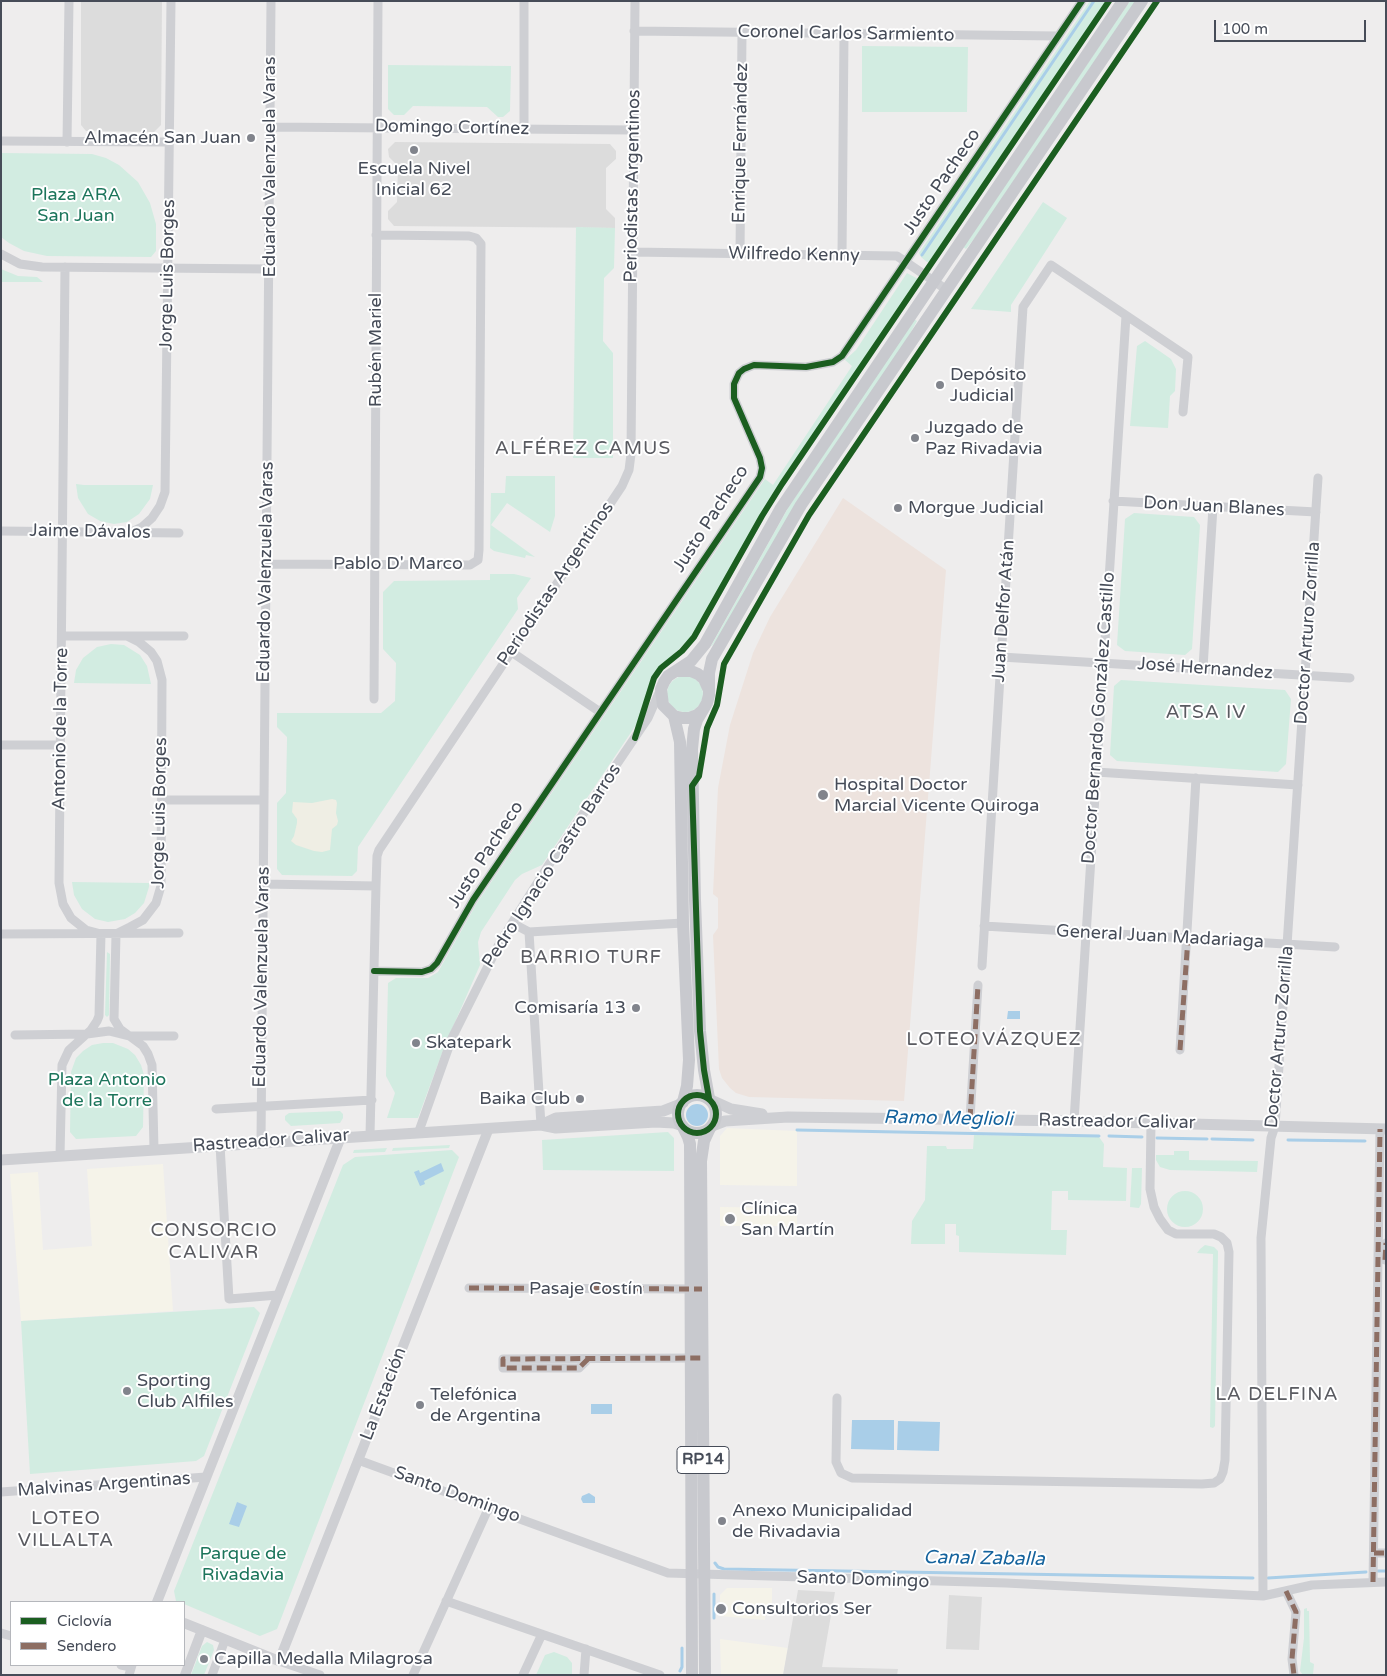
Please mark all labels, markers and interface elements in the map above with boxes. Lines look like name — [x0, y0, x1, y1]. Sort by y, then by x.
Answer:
scale bar — [1217, 10, 1370, 42]
text: 100 m — [1222, 20, 1268, 38]
street label: Coronel Carlos Sarmiento — [737, 21, 955, 47]
street label: Eduardo Valenzuela Varas — [259, 56, 281, 278]
street label: Enrique Fernández — [729, 62, 753, 224]
street label: Periodistas Argentinos — [621, 89, 645, 283]
street label: Domingo Cortínez — [375, 116, 529, 140]
street label: Justo Pacheco — [899, 125, 985, 239]
place label: Almacén San Juan — [84, 127, 241, 149]
marker: Almacén San Juan — [245, 132, 257, 144]
marker: Escuela Nivel Inicial 62 — [408, 144, 420, 156]
place label: Escuela Nivel Inicial 62 — [358, 158, 470, 200]
park label: Plaza ARA San Juan — [31, 184, 121, 226]
street label: Jorge Luis Borges — [156, 199, 180, 351]
street label: Wilfredo Kenny — [728, 243, 860, 267]
street label: Rubén Mariel — [365, 293, 387, 407]
place label: Depósito Judicial — [950, 364, 1026, 406]
marker: Depósito Judicial — [934, 379, 946, 391]
place label: Juzgado de Paz Rivadavia — [925, 417, 1043, 459]
marker: Juzgado de Paz Rivadavia — [909, 432, 921, 444]
district label: ALFÉREZ CAMUS — [493, 438, 673, 460]
street label: Eduardo Valenzuela Varas — [253, 461, 279, 683]
street label: Justo Pacheco — [668, 461, 754, 577]
street label: Don Juan Blanes — [1143, 493, 1285, 521]
place label: Morgue Judicial — [908, 497, 1044, 519]
street label: Periodistas Argentinos — [493, 498, 619, 670]
marker: Morgue Judicial — [892, 502, 904, 514]
street label: Jaime Dávalos — [29, 520, 151, 544]
street label: Juan Delfor Atán — [988, 539, 1020, 683]
street label: Doctor Arturo Zorrilla — [1291, 541, 1325, 725]
street label: Pablo D' Marco — [333, 553, 463, 575]
street label: Doctor Bernardo González Castillo — [1078, 571, 1120, 865]
street label: Antonio de la Torre — [49, 647, 73, 811]
street label: José Hernandez — [1137, 653, 1273, 685]
district label: ATSA IV — [1165, 702, 1247, 724]
street label: Jorge Luis Borges — [148, 737, 172, 889]
street label: Pedro Ignacio Castro Barros — [478, 760, 626, 972]
place label: Hospital Doctor Marcial Vicente Quiroga — [834, 774, 1039, 816]
marker: Hospital Doctor Marcial Vicente Quiroga — [816, 788, 830, 802]
street label: Justo Pacheco — [443, 797, 529, 913]
street label: Eduardo Valenzuela Varas — [249, 866, 275, 1088]
street label: General Juan Madariaga — [1055, 921, 1265, 953]
street label: Doctor Arturo Zorrilla — [1261, 945, 1299, 1129]
district label: BARRIO TURF — [519, 947, 663, 969]
place label: Comisaría 13 — [514, 997, 626, 1019]
marker: Comisaría 13 — [630, 1002, 642, 1014]
district label: LOTEO VÁZQUEZ — [905, 1029, 1083, 1051]
place label: Skatepark — [426, 1032, 512, 1054]
marker: Skatepark — [410, 1037, 422, 1049]
park label: Plaza Antonio de la Torre — [48, 1069, 166, 1112]
place label: Baika Club — [479, 1088, 570, 1110]
marker: Baika Club — [574, 1093, 586, 1105]
water label: Ramo Meglioli — [883, 1106, 1013, 1132]
street label: Rastreador Calivar — [1038, 1110, 1196, 1134]
street label: Rastreador Calivar — [192, 1125, 350, 1157]
place label: Clínica San Martín — [741, 1198, 835, 1240]
marker: Clínica San Martín — [723, 1212, 737, 1226]
district label: CONSORCIO CALIVAR — [149, 1220, 279, 1264]
street label: Pasaje Costín — [529, 1278, 643, 1300]
street label: La Estación — [356, 1344, 412, 1444]
place label: Sporting Club Alfiles — [137, 1370, 234, 1412]
place label: Telefónica de Argentina — [430, 1384, 541, 1426]
district label: LA DELFINA — [1214, 1384, 1340, 1406]
marker: Sporting Club Alfiles — [121, 1385, 133, 1397]
marker: Telefónica de Argentina — [414, 1399, 426, 1411]
road number: RP14 — [677, 1446, 729, 1474]
street label: Santo Domingo — [391, 1462, 523, 1528]
street label: Malvinas Argentinas — [17, 1468, 191, 1502]
place label: Anexo Municipalidad de Rivadavia — [732, 1500, 912, 1542]
district label: LOTEO VILLALTA — [17, 1508, 115, 1552]
marker: Anexo Municipalidad de Rivadavia — [716, 1515, 728, 1527]
park label: Parque de Rivadavia — [199, 1543, 287, 1586]
water label: Canal Zaballa — [923, 1547, 1045, 1571]
street label: Santo Domingo — [796, 1567, 930, 1593]
place label: Consultorios Ser — [732, 1598, 872, 1620]
legend — [10, 1601, 185, 1666]
marker: Consultorios Ser — [714, 1602, 728, 1616]
text: Ciclovía — [57, 1612, 112, 1630]
text: Sendero — [57, 1637, 116, 1655]
place label: Capilla Medalla Milagrosa — [214, 1648, 433, 1670]
marker: Capilla Medalla Milagrosa — [198, 1653, 210, 1665]

